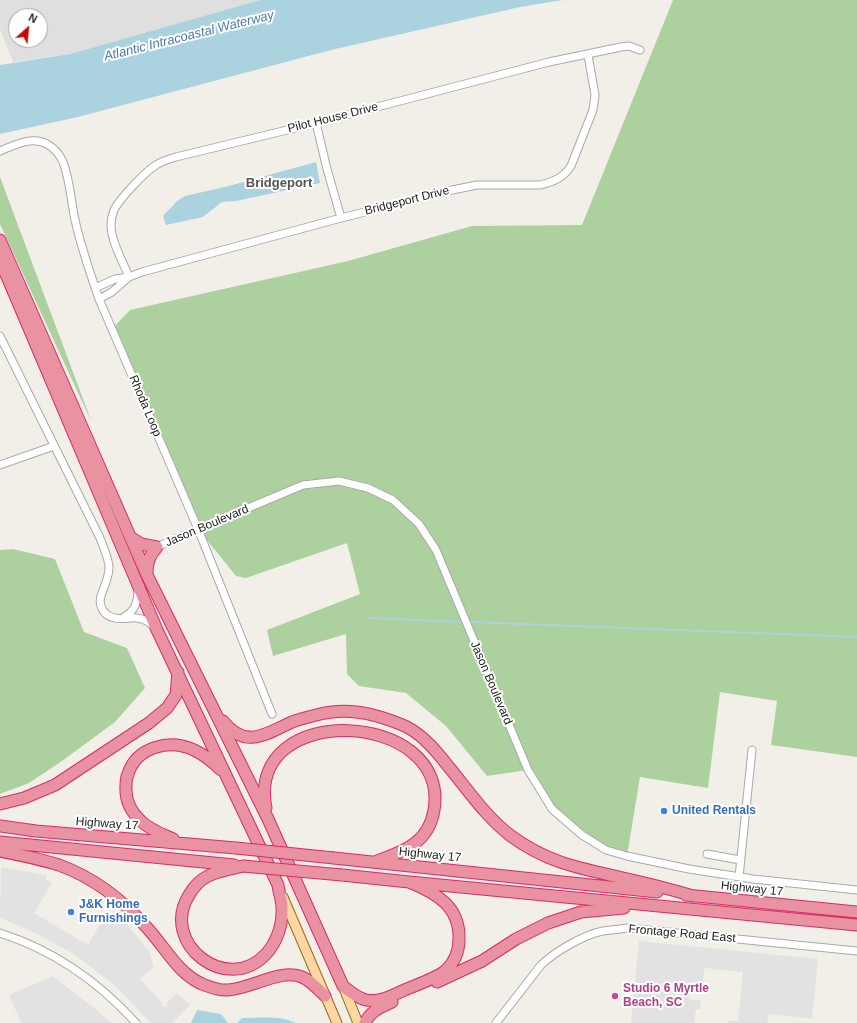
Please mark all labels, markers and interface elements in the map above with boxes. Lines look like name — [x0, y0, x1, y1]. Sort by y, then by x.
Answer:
water label: Atlantic Intracoastal Waterway — [102, 7, 276, 65]
north arrow — [8, 8, 48, 48]
text: N — [27, 11, 39, 25]
street label: Pilot House Drive — [286, 100, 380, 136]
district label: Bridgeport — [246, 175, 312, 191]
street label: Bridgeport Drive — [363, 184, 451, 218]
street label: Rhoda Loop — [126, 373, 164, 439]
street label: Jason Boulevard — [163, 502, 251, 550]
street label: Jason Boulevard — [467, 639, 515, 727]
place label: United Rentals — [672, 804, 756, 818]
marker: United Rentals — [659, 806, 669, 816]
street label: Highway 17 — [75, 815, 139, 833]
street label: Highway 17 — [398, 845, 462, 865]
street label: Highway 17 — [720, 879, 784, 899]
place label: J&K Home Furnishings — [79, 898, 148, 926]
marker: J&K Home Furnishings — [66, 907, 76, 917]
street label: Frontage Road East — [628, 922, 736, 946]
place label: Studio 6 Myrtle Beach, SC — [623, 982, 709, 1010]
marker: Studio 6 Myrtle Beach, SC — [610, 991, 620, 1001]

